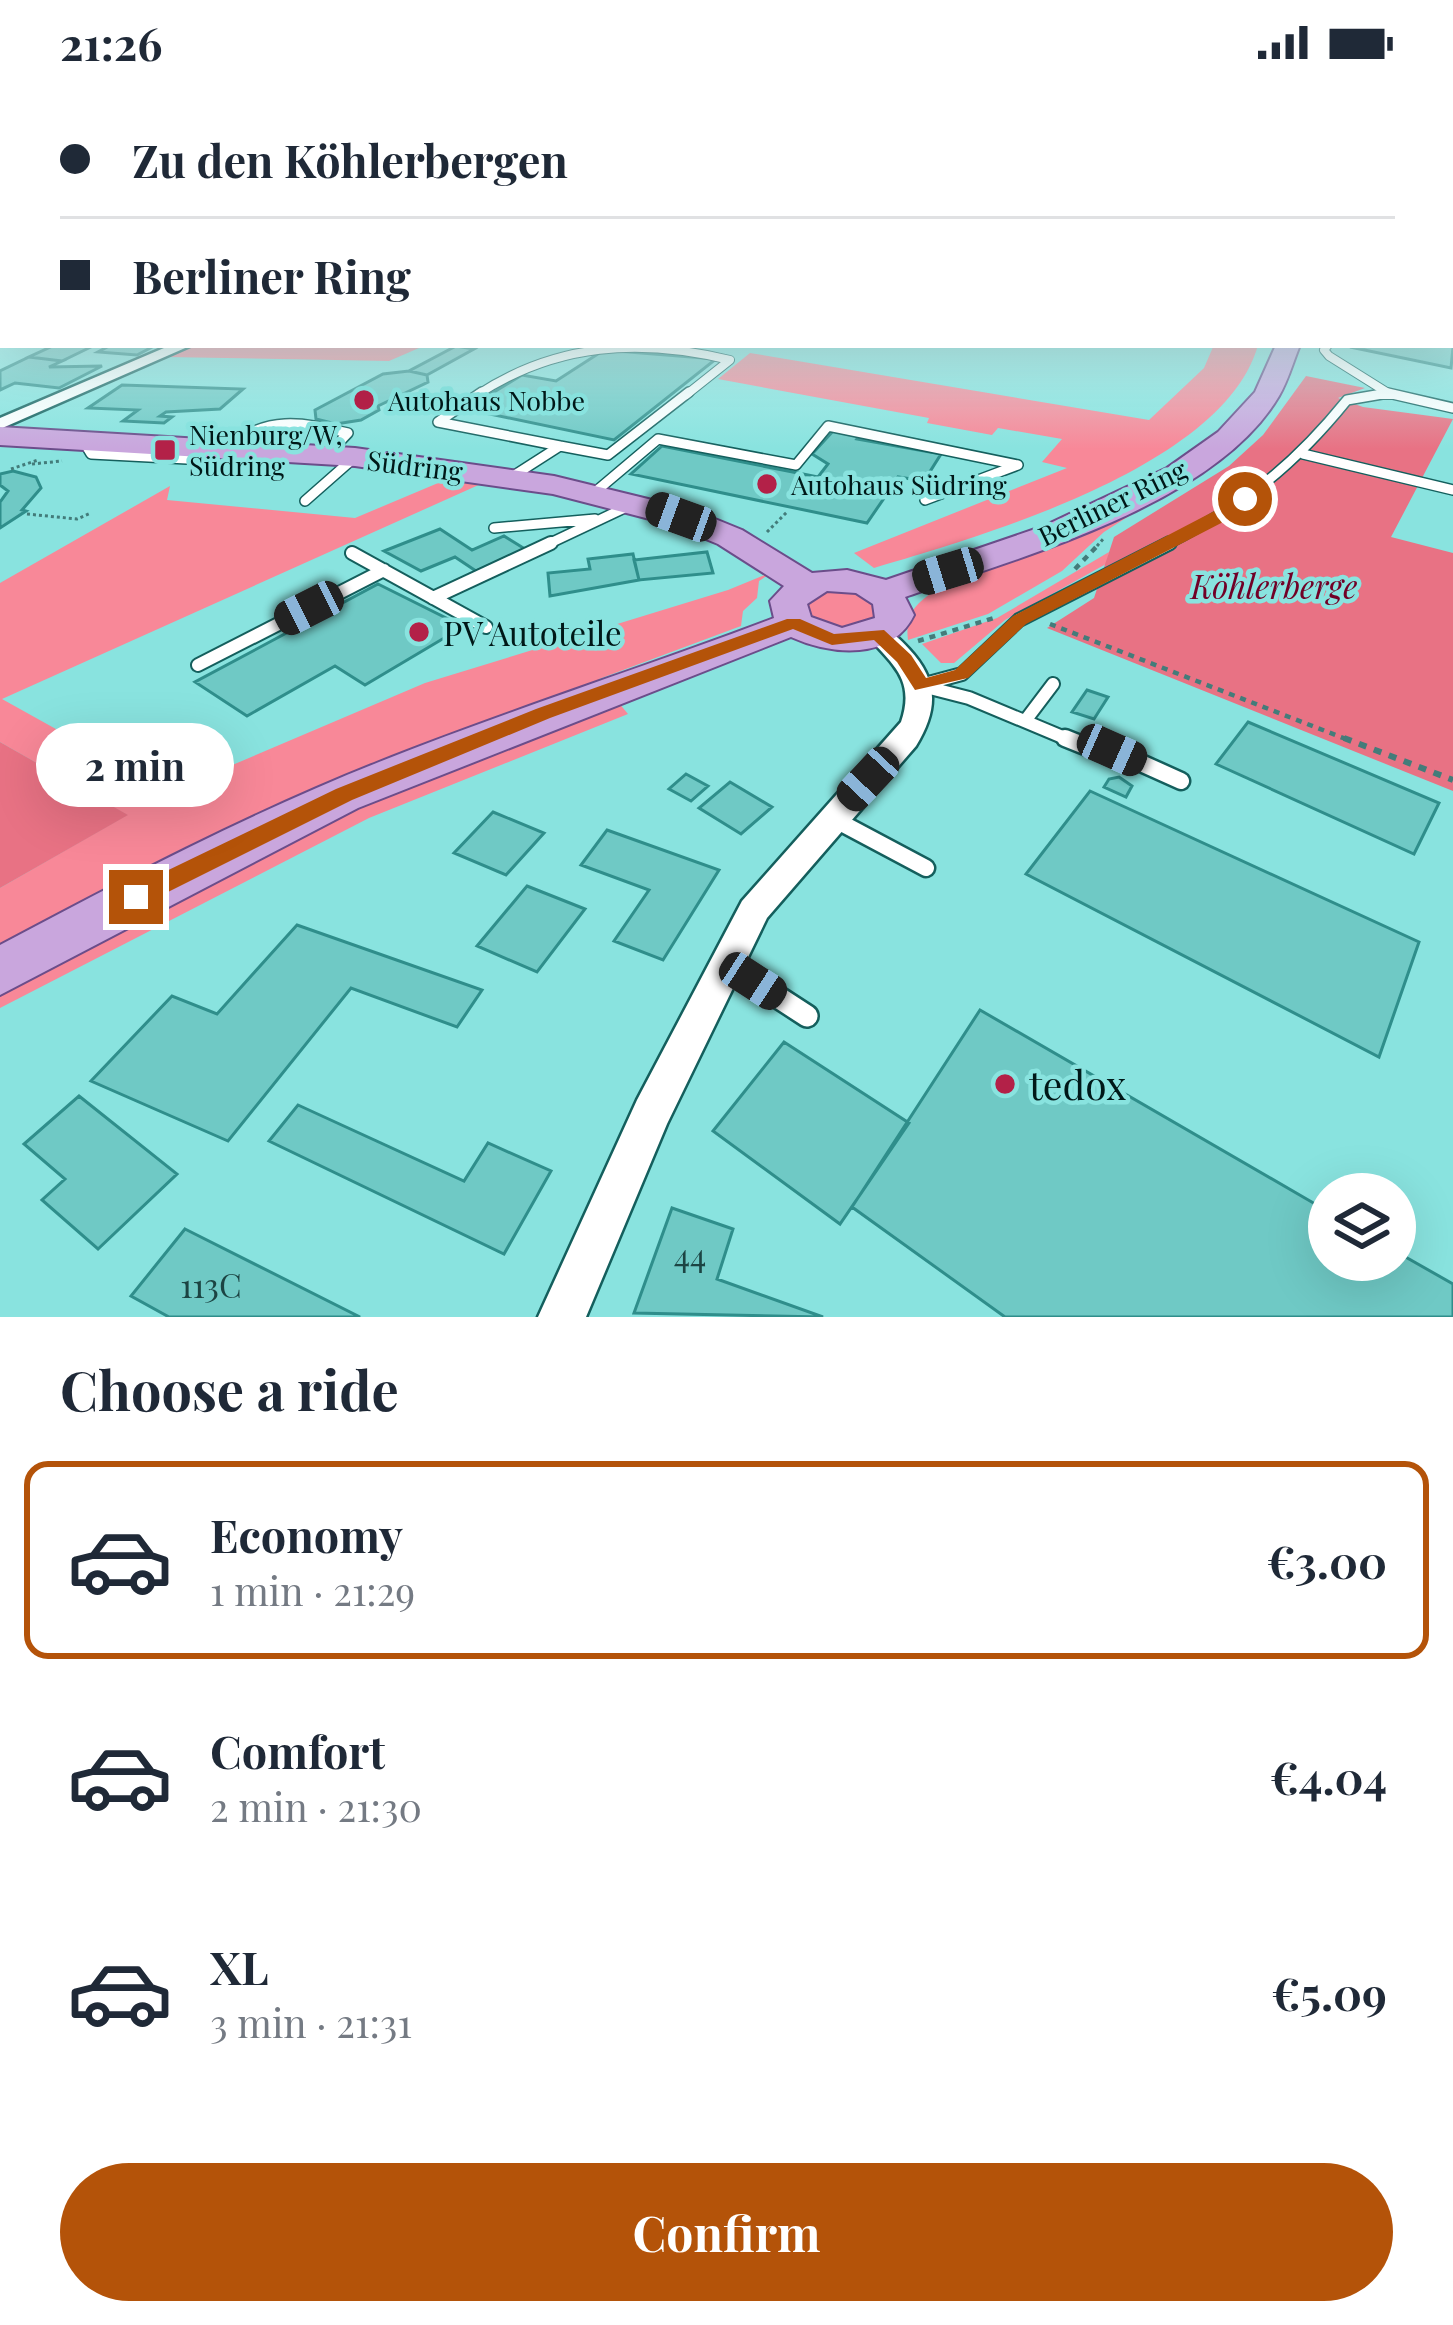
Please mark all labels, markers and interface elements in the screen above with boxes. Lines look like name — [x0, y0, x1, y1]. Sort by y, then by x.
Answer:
text: 21:26 — [60, 12, 163, 72]
text: Zu den Köhlerbergen — [132, 129, 568, 189]
text: Berliner Ring — [132, 245, 411, 305]
place label: Autohaus Nobbe — [387, 382, 585, 418]
marker: Autohaus Nobbe — [351, 387, 377, 413]
place label: Nienburg/W, Südring — [189, 416, 343, 483]
marker: Nienburg/W, Südring — [152, 437, 178, 463]
street label: Südring — [365, 441, 466, 489]
street label: Berliner Ring — [1032, 450, 1193, 553]
place label: Autohaus Südring — [790, 466, 1008, 502]
marker: Autohaus Südring — [754, 471, 780, 497]
route start — [1218, 472, 1272, 526]
car — [641, 488, 721, 546]
car — [908, 543, 988, 599]
park label: Köhlerberge — [1189, 563, 1357, 607]
car — [269, 576, 349, 640]
place label: PV Autoteile — [443, 610, 622, 654]
marker: PV Autoteile — [406, 619, 432, 645]
car — [1072, 719, 1152, 781]
callout: 2 min — [37, 723, 235, 807]
text: 2 min — [85, 739, 185, 791]
car — [830, 740, 906, 818]
route end — [109, 870, 163, 924]
car — [713, 946, 793, 1016]
place label: tedox — [1029, 1058, 1126, 1110]
marker: tedox — [992, 1071, 1018, 1097]
map controls — [1308, 1173, 1416, 1281]
button: layers — [1308, 1173, 1416, 1281]
house number: 44 — [674, 1232, 706, 1276]
house number: 113C — [180, 1262, 242, 1306]
text: Choose a ride — [60, 1353, 399, 1425]
text: Economy — [210, 1504, 403, 1564]
icon: car — [66, 1506, 174, 1614]
text: €3.00 — [1267, 1530, 1387, 1590]
text: 1 min · 21:29 — [210, 1564, 415, 1616]
text: Comfort — [210, 1720, 385, 1780]
icon: car — [66, 1722, 174, 1830]
text: €4.04 — [1270, 1746, 1387, 1806]
text: 2 min · 21:30 — [210, 1780, 422, 1832]
text: XL — [210, 1936, 269, 1996]
icon: car — [66, 1938, 174, 2046]
text: €5.09 — [1272, 1962, 1387, 2022]
text: 3 min · 21:31 — [210, 1996, 412, 2048]
button: Confirm — [60, 2163, 1393, 2301]

